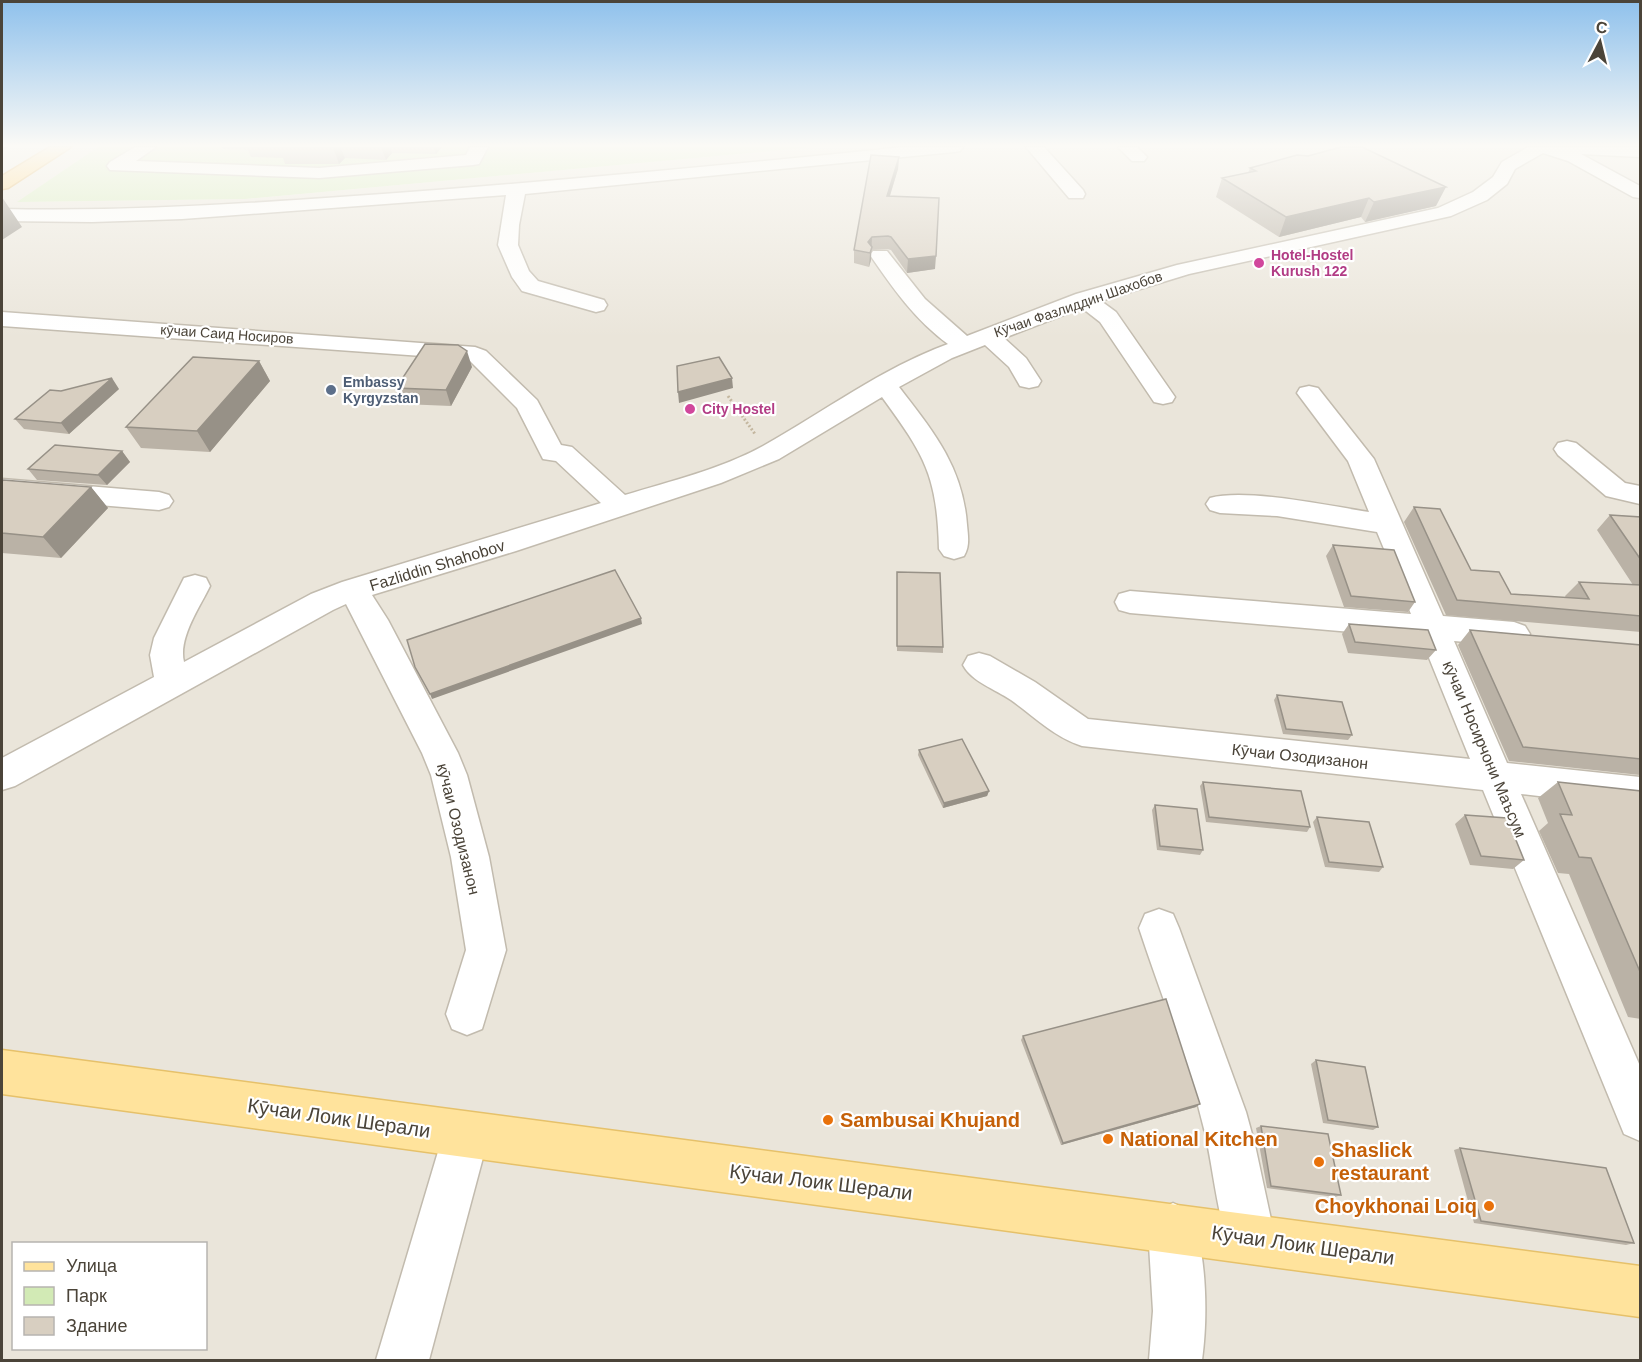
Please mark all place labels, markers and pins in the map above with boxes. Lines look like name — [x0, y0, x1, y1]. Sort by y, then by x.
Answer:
place label: Hotel-Hostel Kurush 122 — [1271, 247, 1353, 279]
marker: Hotel-Hostel Kurush 122 — [1252, 256, 1266, 270]
place label: Embassy Kyrgyzstan — [343, 374, 418, 406]
marker: Embassy Kyrgyzstan — [324, 383, 338, 397]
place label: City Hostel — [702, 401, 775, 417]
marker: City Hostel — [683, 402, 697, 416]
place label: Sambusai Khujand — [840, 1109, 1020, 1131]
marker: Sambusai Khujand — [821, 1113, 835, 1127]
place label: National Kitchen — [1120, 1128, 1278, 1150]
marker: National Kitchen — [1101, 1132, 1115, 1146]
place label: Shaslick restaurant — [1331, 1139, 1429, 1184]
marker: Shaslick restaurant — [1312, 1155, 1326, 1169]
place label: Choykhonai Loiq — [1315, 1195, 1477, 1217]
marker: Choykhonai Loiq — [1482, 1199, 1496, 1213]

